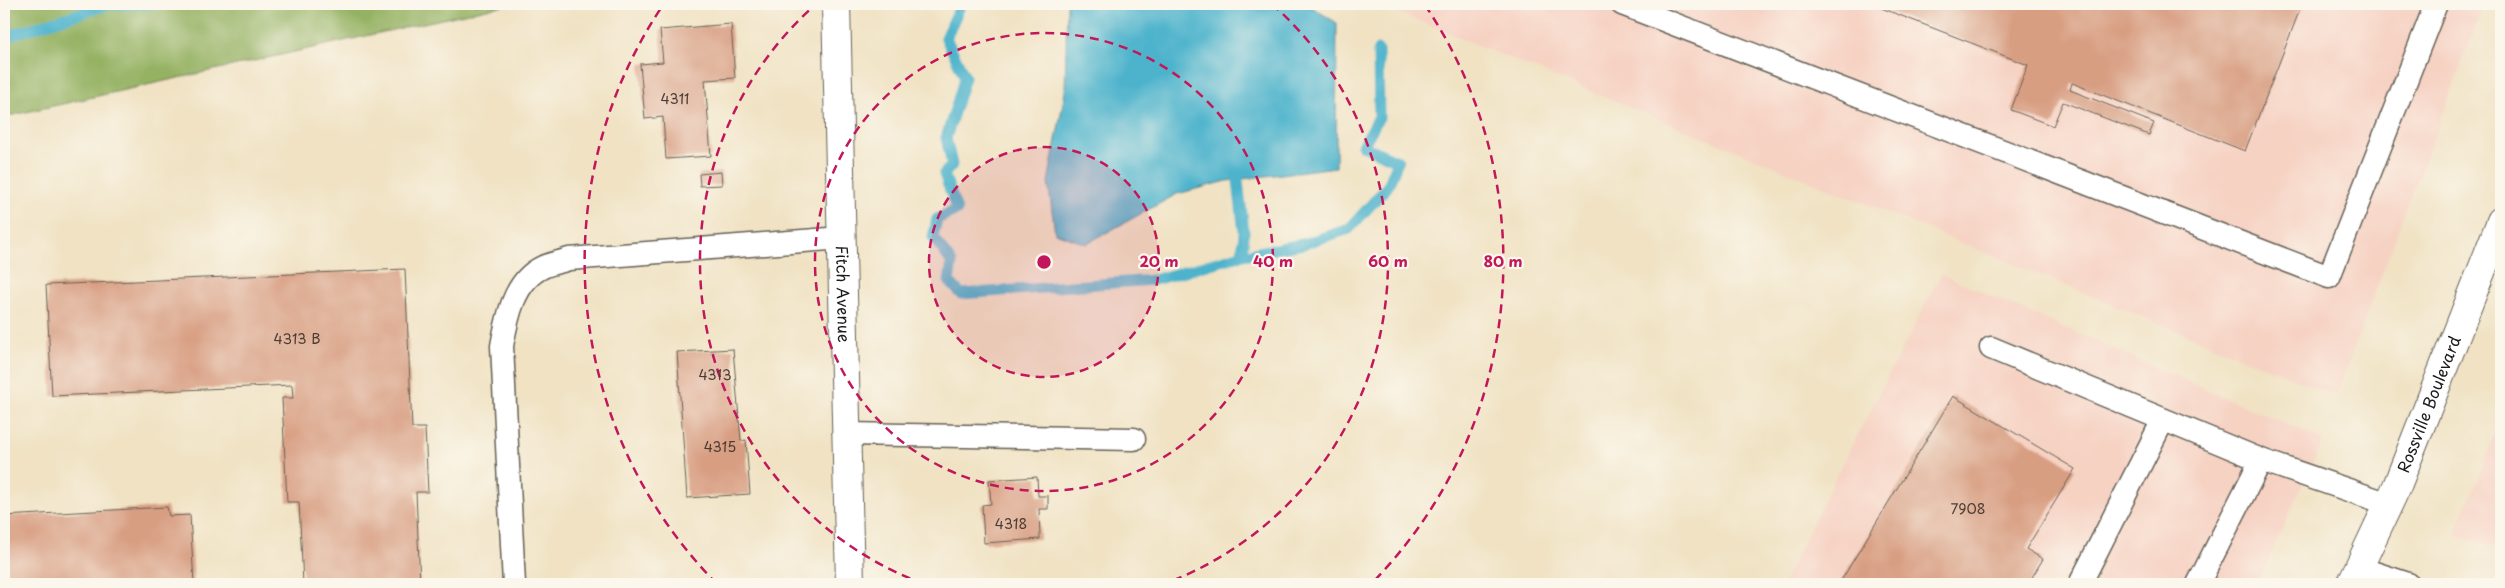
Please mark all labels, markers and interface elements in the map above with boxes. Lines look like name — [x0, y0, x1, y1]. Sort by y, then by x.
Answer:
house number: 4311 — [661, 88, 689, 109]
street label: Fitch Avenue — [831, 245, 857, 343]
text: 20 m — [1140, 249, 1178, 272]
text: 40 m — [1253, 249, 1293, 272]
text: 60 m — [1368, 249, 1408, 272]
text: 80 m — [1483, 249, 1523, 272]
centre of rings — [1035, 253, 1053, 271]
house number: 4313 B — [274, 328, 320, 349]
street label: Rossville Boulevard — [2390, 332, 2466, 476]
house number: 4313 — [698, 364, 732, 385]
house number: 4315 — [704, 436, 736, 457]
house number: 7908 — [1950, 498, 1986, 519]
house number: 4318 — [995, 513, 1027, 534]

